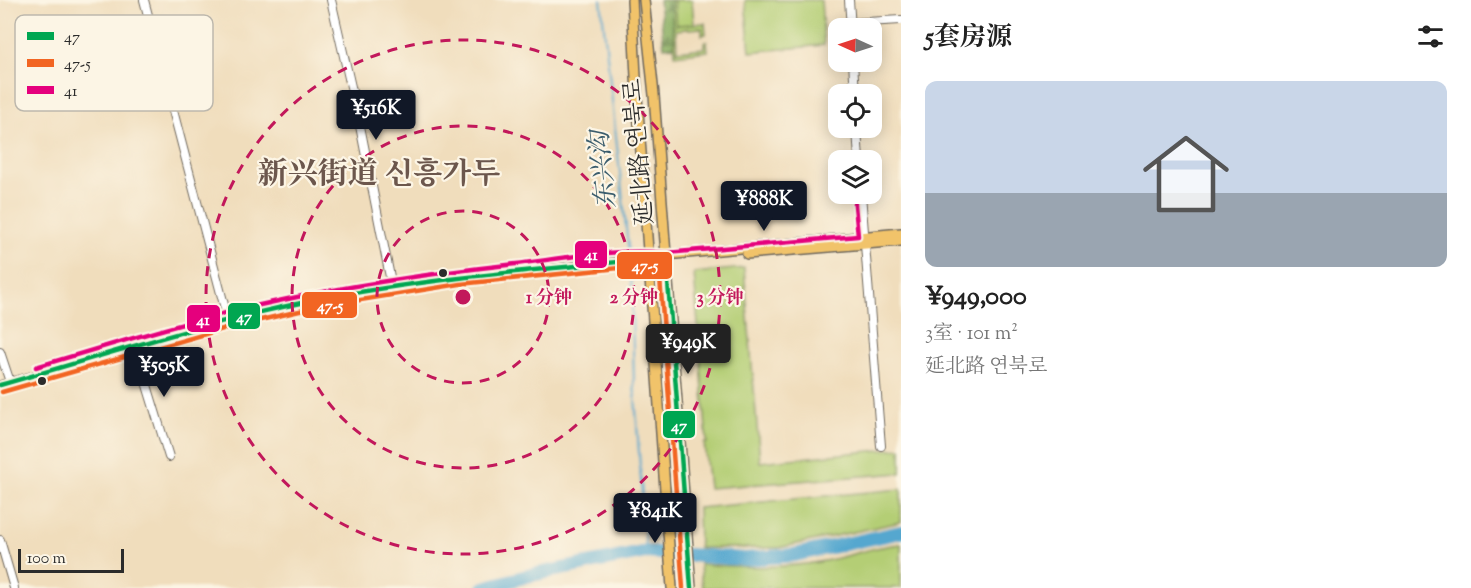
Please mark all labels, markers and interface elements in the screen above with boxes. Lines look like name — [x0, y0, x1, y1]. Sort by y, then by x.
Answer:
legend — [15, 15, 213, 111]
north arrow — [828, 18, 882, 72]
map controls — [828, 18, 882, 204]
text: 5套房源 — [925, 20, 1012, 57]
icon: filters — [1414, 20, 1447, 53]
text: 47 — [64, 27, 80, 50]
text: 47-5 — [64, 54, 91, 77]
street label: 延北路 연북로 — [617, 77, 663, 226]
text: 41 — [64, 81, 78, 104]
button: locate — [828, 84, 882, 138]
pin: ¥516K — [334, 90, 418, 141]
text: ¥516K — [351, 95, 401, 124]
icon: home — [1132, 120, 1240, 228]
water label: 东兴沟 — [582, 125, 627, 210]
button: layers — [828, 150, 882, 204]
district label: 新兴街道 신흥가두 — [258, 154, 500, 197]
pin: ¥888K — [722, 181, 806, 232]
text: ¥888K — [735, 186, 793, 215]
line badge: 41 — [574, 240, 608, 269]
text: 41 — [583, 245, 598, 268]
line badge: 47-5 — [616, 251, 673, 280]
text: 47-5 — [631, 256, 659, 279]
unlabelled marker — [437, 267, 449, 279]
text: ¥949,000 — [925, 279, 1027, 316]
text: 1 分钟 — [526, 286, 572, 312]
text: 2 分钟 — [610, 286, 658, 312]
text: 3 分钟 — [696, 286, 744, 312]
centre of rings — [453, 287, 473, 307]
line badge: 47-5 — [301, 291, 358, 319]
text: 47-5 — [316, 296, 344, 319]
line badge: 47 — [227, 302, 261, 330]
line badge: 41 — [186, 304, 221, 333]
text: 47 — [235, 307, 253, 330]
text: 41 — [195, 310, 210, 333]
text: 3室 · 101 m² — [925, 320, 1018, 349]
pin: ¥949K — [646, 324, 730, 375]
text: ¥949K — [660, 329, 716, 358]
pin: ¥505K — [122, 347, 206, 398]
text: ¥505K — [138, 352, 190, 381]
text: 延北路 연북로 — [925, 353, 1047, 382]
unlabelled marker — [36, 375, 48, 387]
line badge: 47 — [662, 410, 696, 439]
text: 47 — [670, 416, 688, 439]
pin: ¥841K — [613, 493, 697, 544]
text: ¥841K — [628, 498, 683, 527]
scale bar — [18, 546, 124, 574]
text: 100 m — [27, 548, 66, 571]

